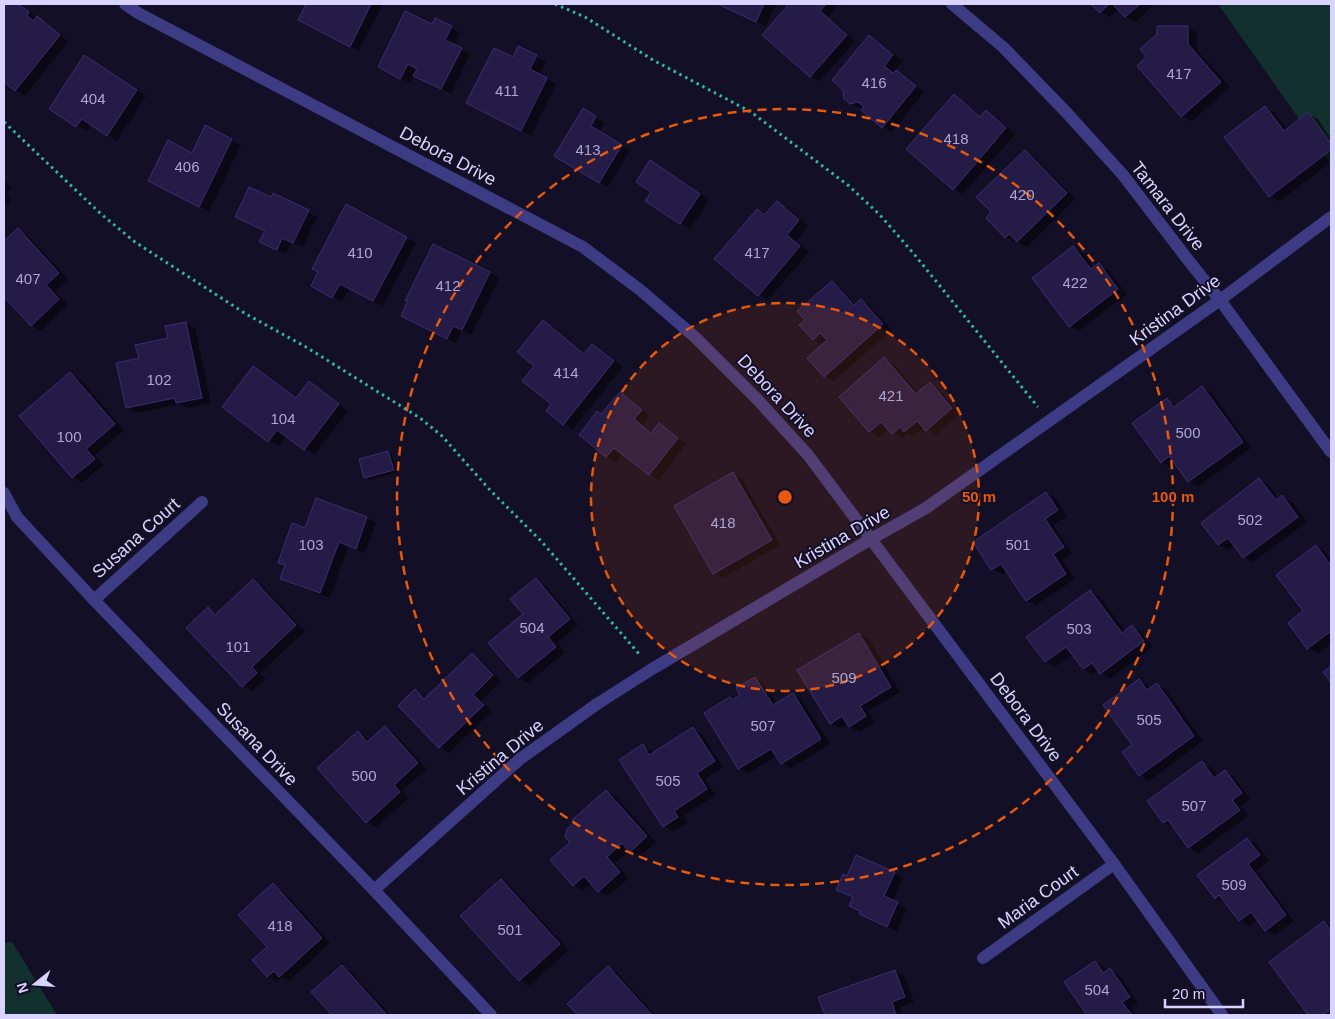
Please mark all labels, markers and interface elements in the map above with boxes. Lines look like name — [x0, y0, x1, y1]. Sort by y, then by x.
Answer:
house number: 417 — [1166, 65, 1192, 82]
house number: 416 — [861, 74, 887, 91]
house number: 411 — [495, 82, 519, 99]
house number: 404 — [80, 90, 106, 107]
street label: Debora Drive — [396, 122, 500, 190]
house number: 418 — [943, 130, 969, 147]
house number: 413 — [575, 141, 601, 158]
house number: 406 — [174, 158, 200, 175]
street label: Tamara Drive — [1127, 158, 1209, 254]
house number: 420 — [1009, 186, 1035, 203]
house number: 410 — [347, 244, 373, 261]
house number: 417 — [744, 244, 770, 261]
house number: 407 — [15, 270, 41, 287]
street label: Kristina Drive — [1126, 270, 1224, 350]
house number: 422 — [1062, 274, 1088, 291]
house number: 412 — [435, 277, 461, 294]
street label: Debora Drive — [734, 350, 820, 442]
house number: 414 — [553, 364, 579, 381]
house number: 102 — [146, 371, 172, 388]
house number: 421 — [878, 387, 904, 404]
house number: 104 — [270, 410, 296, 427]
house number: 500 — [1175, 424, 1201, 441]
house number: 100 — [56, 428, 82, 445]
centre of rings — [776, 488, 794, 506]
text: 50 m — [962, 488, 996, 505]
text: 100 m — [1152, 488, 1194, 505]
street label: Susana Court — [88, 494, 184, 582]
street label: Kristina Drive — [791, 502, 893, 572]
house number: 502 — [1237, 511, 1263, 528]
house number: 418 — [710, 514, 736, 531]
house number: 103 — [298, 536, 324, 553]
house number: 501 — [1005, 536, 1031, 553]
house number: 504 — [519, 619, 545, 636]
house number: 503 — [1066, 620, 1092, 637]
house number: 101 — [225, 638, 251, 655]
house number: 509 — [831, 669, 857, 686]
street label: Debora Drive — [986, 669, 1066, 765]
street label: Susana Drive — [212, 698, 302, 790]
house number: 505 — [1136, 711, 1162, 728]
street label: Kristina Drive — [453, 715, 547, 799]
house number: 507 — [750, 717, 776, 734]
house number: 500 — [351, 767, 377, 784]
house number: 505 — [655, 772, 681, 789]
house number: 507 — [1181, 797, 1207, 814]
street label: Maria Court — [994, 861, 1082, 933]
house number: 509 — [1221, 876, 1247, 893]
house number: 418 — [267, 917, 293, 934]
house number: 501 — [497, 921, 523, 938]
north arrow — [10, 959, 60, 1009]
scale bar — [1165, 976, 1242, 1008]
text: N — [13, 981, 32, 995]
house number: 504 — [1084, 981, 1110, 998]
text: 20 m — [1172, 985, 1205, 1002]

